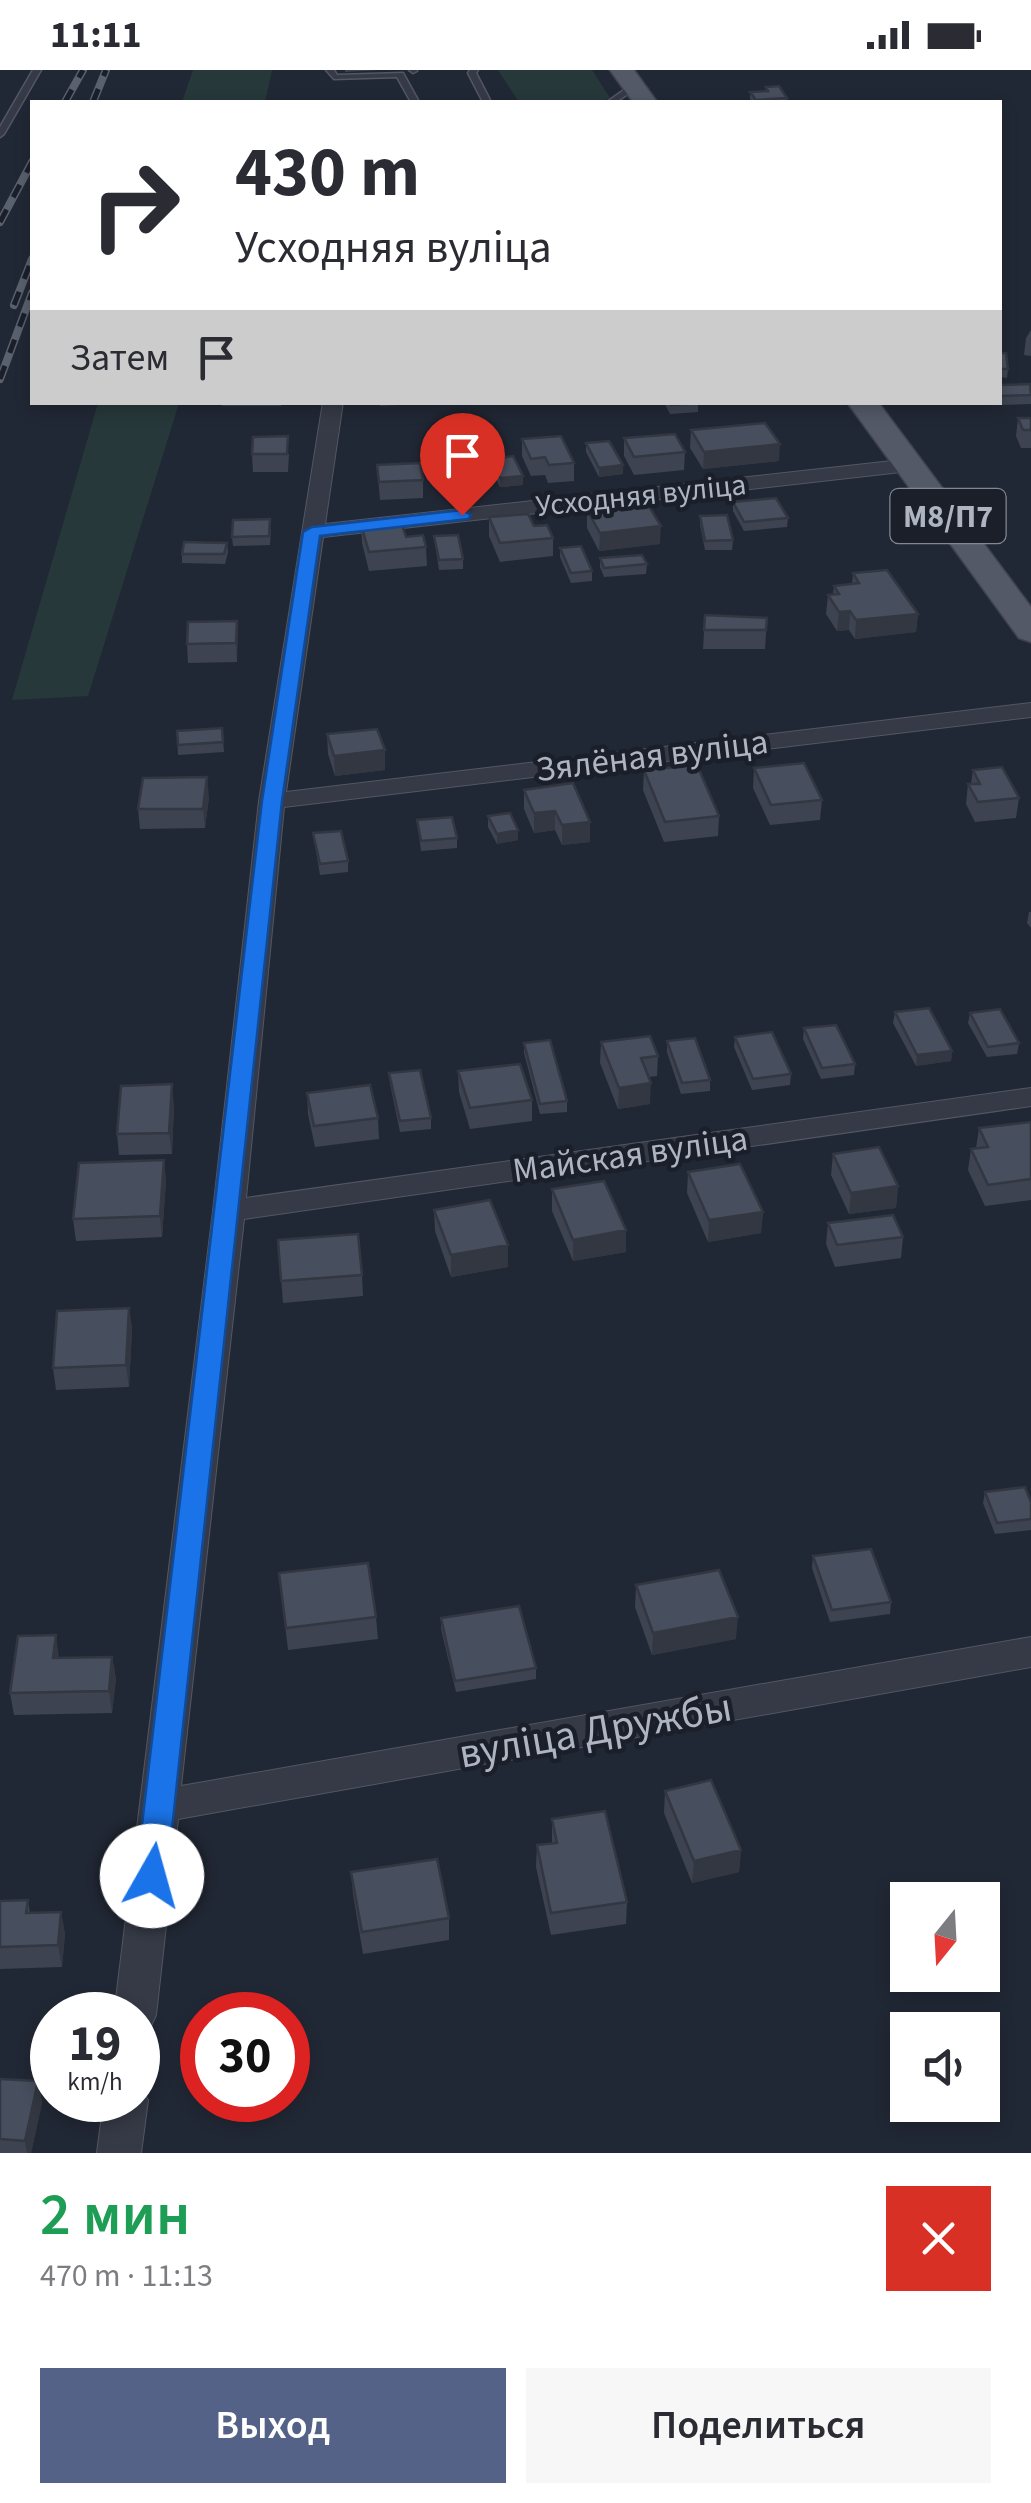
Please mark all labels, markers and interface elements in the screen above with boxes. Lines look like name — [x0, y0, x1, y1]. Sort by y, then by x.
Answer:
text: 11:11 — [50, 8, 142, 62]
text: 430 m — [235, 123, 420, 223]
icon: right — [70, 140, 200, 270]
text: Усходняя вуліца — [235, 216, 552, 280]
icon: arrive — [189, 330, 244, 385]
text: Затем — [70, 331, 169, 385]
pin — [420, 413, 505, 516]
icon: arrive — [435, 428, 490, 483]
street label: Усходняя вуліца — [534, 463, 748, 528]
road number: М8/П7 — [890, 489, 1006, 543]
street label: Зялёная вуліца — [533, 717, 771, 795]
street label: Майская вуліца — [509, 1114, 751, 1196]
street label: вуліца Дружбы — [454, 1677, 737, 1784]
position arrow — [100, 1824, 204, 1928]
north arrow — [890, 1882, 1000, 1992]
map controls — [890, 1882, 1000, 2122]
speed limit sign: 30 — [180, 1992, 310, 2122]
text: 19 — [69, 2009, 121, 2080]
button: sound — [890, 2012, 1000, 2122]
text: km/h — [67, 2064, 123, 2100]
text: 2 мин — [40, 2173, 190, 2258]
button: close — [886, 2186, 991, 2291]
text: 470 m · 11:13 — [40, 2253, 213, 2299]
button: Выход — [40, 2368, 506, 2483]
button: Поделиться — [526, 2368, 991, 2483]

